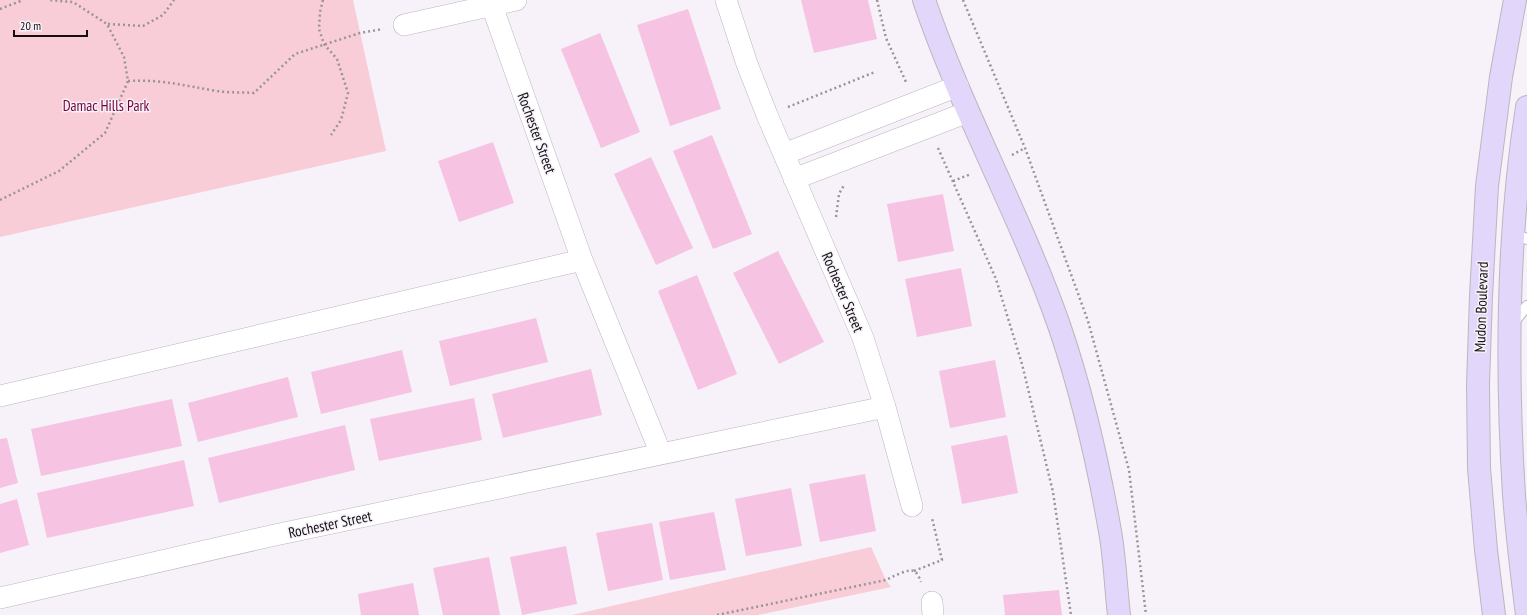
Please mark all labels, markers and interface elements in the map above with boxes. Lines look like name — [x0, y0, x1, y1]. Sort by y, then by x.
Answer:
scale bar — [14, 12, 87, 38]
text: 20 m — [20, 18, 41, 33]
street label: Rochester Street — [514, 90, 560, 176]
park label: Damac Hills Park — [63, 96, 150, 115]
street label: Rochester Street — [818, 249, 868, 335]
street label: Mudon Boulevard — [1470, 261, 1492, 353]
street label: Rochester Street — [287, 506, 373, 542]

